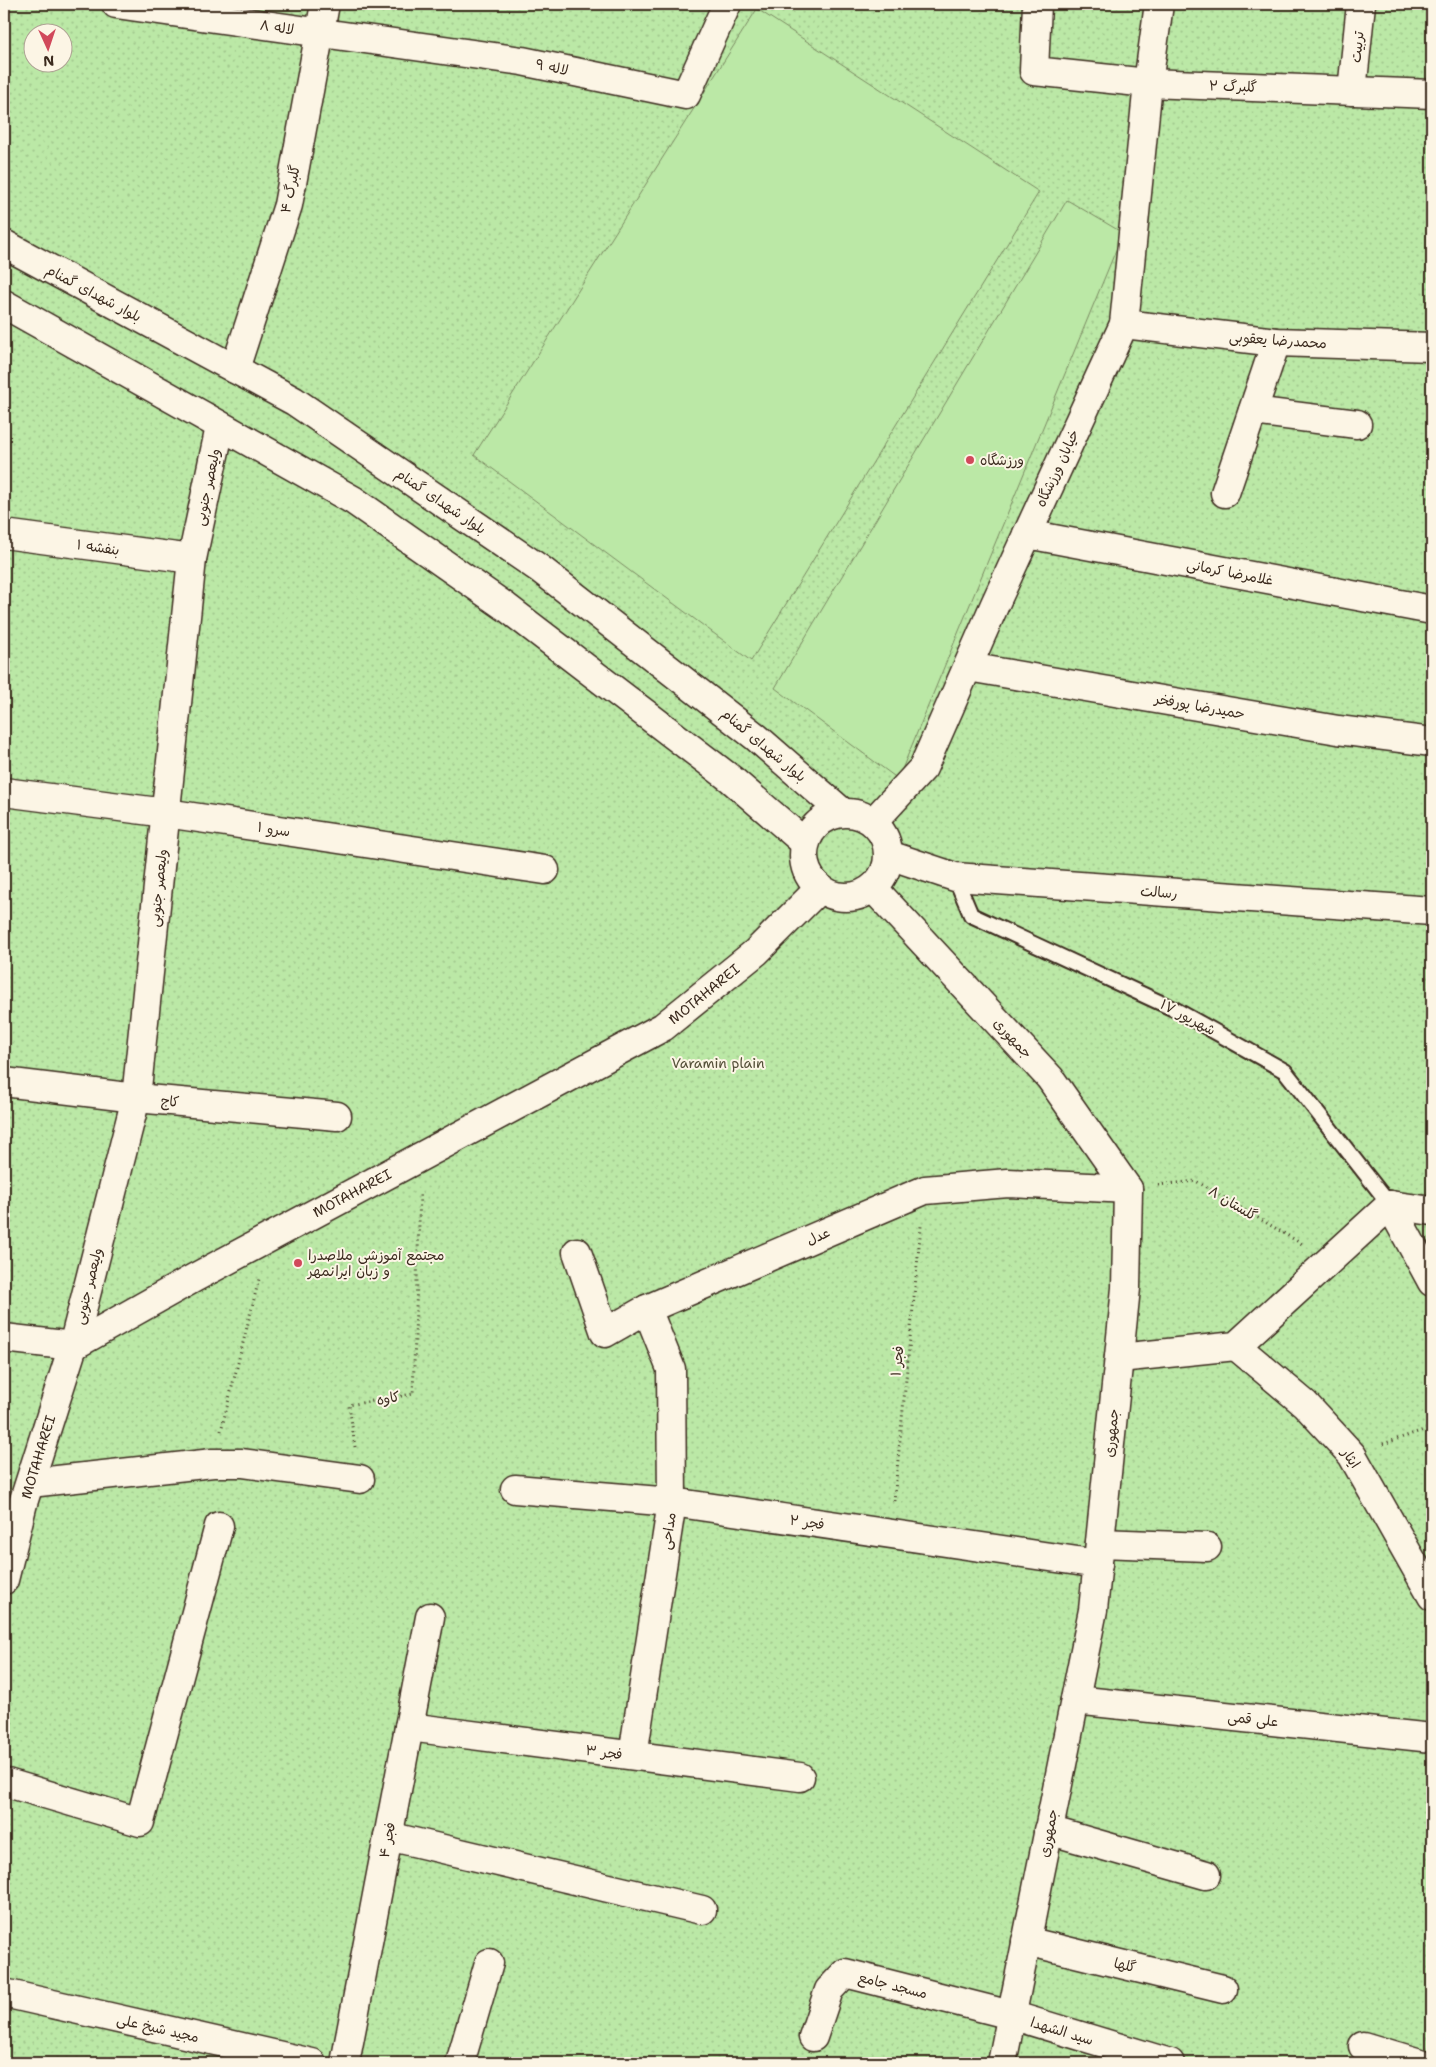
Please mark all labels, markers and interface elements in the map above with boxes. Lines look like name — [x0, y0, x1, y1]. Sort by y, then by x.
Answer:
street label: لاله ۸ — [259, 16, 295, 38]
north arrow — [22, 22, 72, 72]
street label: تربیت — [1346, 29, 1368, 64]
text: N — [43, 52, 55, 70]
street label: لاله ۹ — [534, 55, 570, 79]
street label: گلبرگ ۲ — [1209, 76, 1257, 96]
street label: گلبرگ ۴ — [276, 163, 304, 215]
street label: بلوار شهدای گمنام — [42, 260, 145, 327]
street label: محمدرضا یعقوبی — [1229, 328, 1327, 352]
street label: خیابان ورزشگاه — [1031, 426, 1083, 510]
street label: ولیعصر جنوبی — [190, 447, 225, 527]
place label: ورزشگاه — [980, 451, 1024, 469]
marker: ورزشگاه — [964, 454, 976, 466]
street label: بلوار شهدای گمنام — [391, 464, 490, 540]
street label: بنفشه ۱ — [75, 535, 121, 559]
street label: غلامرضا کرمانی — [1185, 555, 1275, 589]
street label: حمیدرضا پورفخر — [1152, 689, 1246, 724]
street label: بلوار شهدای گمنام — [717, 704, 810, 787]
street label: سرو ۱ — [256, 818, 292, 841]
street label: ولیعصر جنوبی — [145, 848, 172, 928]
street label: رسالت — [1140, 882, 1178, 902]
street label: MOTAHAREI — [665, 960, 743, 1028]
street label: ۱۷ شهریور — [1157, 995, 1219, 1039]
street label: جمهوری — [989, 1014, 1036, 1063]
park label: Varamin plain — [671, 1054, 765, 1072]
street label: کاج — [160, 1091, 180, 1112]
street label: MOTAHAREI — [310, 1165, 395, 1221]
street label: گلستان ۸ — [1205, 1181, 1261, 1225]
street label: عدل — [803, 1223, 833, 1249]
street label: ولیعصر جنوبی — [70, 1246, 107, 1326]
place label: مجتمع آموزشی ملاصدرا و زبان ایرانمهر — [307, 1246, 444, 1280]
marker: مجتمع آموزشی ملاصدرا و زبان ایرانمهر — [292, 1257, 304, 1269]
street label: فجر ۱ — [886, 1345, 908, 1377]
street label: کاوه — [375, 1387, 401, 1409]
street label: جمهوری — [1099, 1408, 1123, 1458]
street label: MOTAHAREI — [17, 1413, 59, 1501]
street label: ایثار — [1337, 1443, 1364, 1472]
street label: مداحی — [656, 1511, 680, 1551]
street label: فجر ۲ — [788, 1511, 826, 1533]
street label: علی قمی — [1227, 1707, 1279, 1731]
street label: فجر ۳ — [585, 1741, 623, 1763]
street label: جمهوری — [1035, 1807, 1062, 1859]
street label: فجر ۴ — [375, 1821, 399, 1859]
street label: گلها — [1112, 1954, 1138, 1976]
street label: مسجد جامع — [856, 1968, 929, 2004]
street label: مجید شیخ علی — [115, 2010, 201, 2047]
street label: سید الشهدا — [1028, 2013, 1096, 2049]

